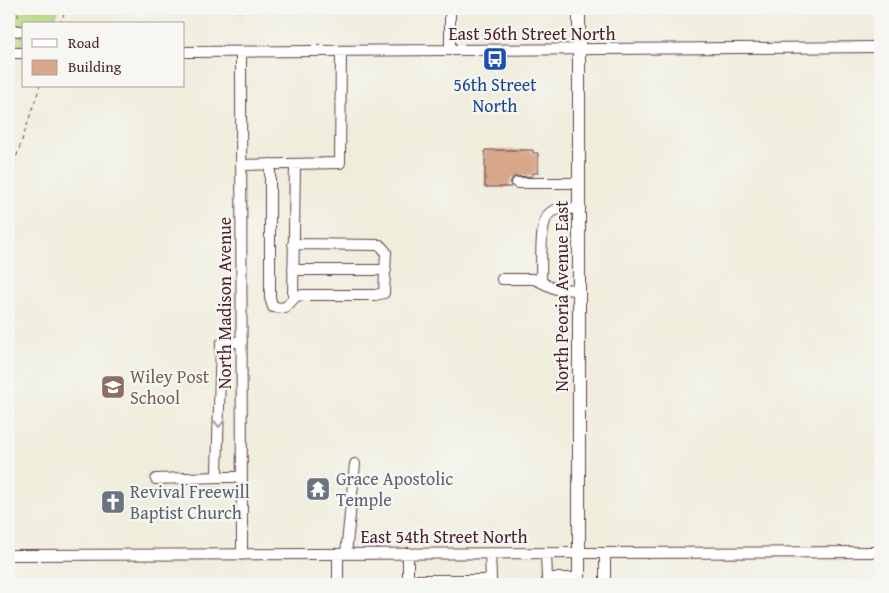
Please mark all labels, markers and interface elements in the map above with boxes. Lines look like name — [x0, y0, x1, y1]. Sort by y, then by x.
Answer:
street label: East 56th Street North — [448, 20, 616, 47]
legend — [22, 22, 185, 88]
text: Road — [68, 32, 99, 53]
bus stop icon: 56th Street North — [482, 46, 508, 72]
text: Building — [68, 56, 122, 77]
place label: 56th Street North — [453, 71, 537, 119]
street label: North Peoria Avenue East — [548, 200, 575, 392]
street label: North Madison Avenue — [211, 217, 238, 389]
place label: Wiley Post School — [130, 363, 210, 411]
school or university icon: Wiley Post School — [100, 374, 126, 400]
one-way arrow — [213, 420, 224, 428]
place label: Grace Apostolic Temple — [336, 465, 453, 513]
temple icon: Grace Apostolic Temple — [305, 476, 331, 502]
place label: Revival Freewill Baptist Church — [130, 478, 250, 526]
church icon: Revival Freewill Baptist Church — [100, 489, 126, 515]
street label: East 54th Street North — [360, 523, 528, 550]

